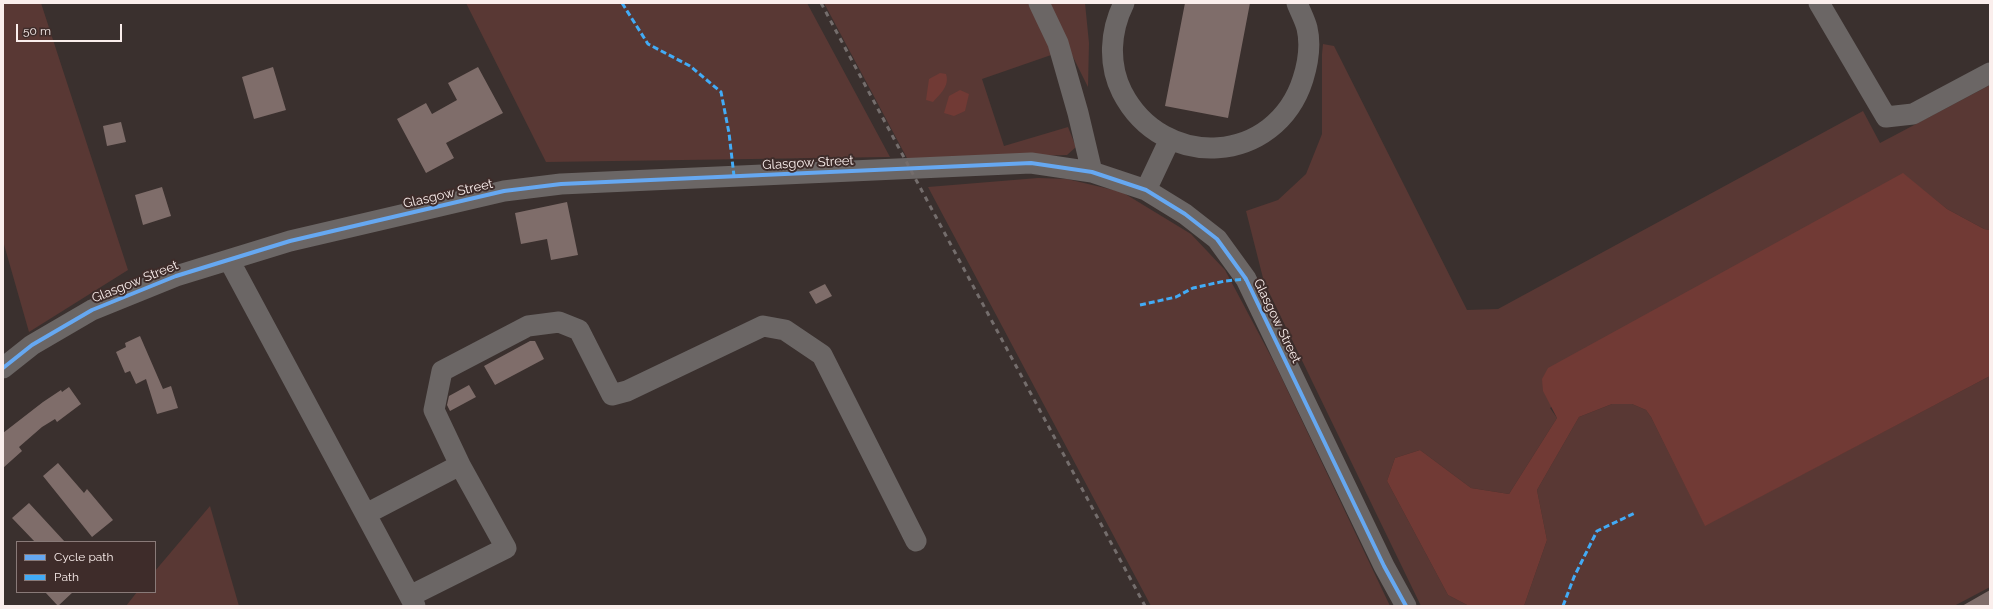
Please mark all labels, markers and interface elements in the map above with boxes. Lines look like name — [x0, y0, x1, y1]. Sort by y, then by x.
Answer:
scale bar — [18, 16, 124, 42]
text: 50 m — [23, 24, 51, 38]
street label: Glasgow Street — [762, 153, 854, 173]
street label: Glasgow Street — [402, 176, 494, 212]
street label: Glasgow Street — [90, 258, 180, 306]
street label: Glasgow Street — [1250, 276, 1304, 366]
legend — [16, 541, 156, 593]
text: Cycle path — [54, 550, 113, 564]
text: Path — [54, 570, 79, 584]

